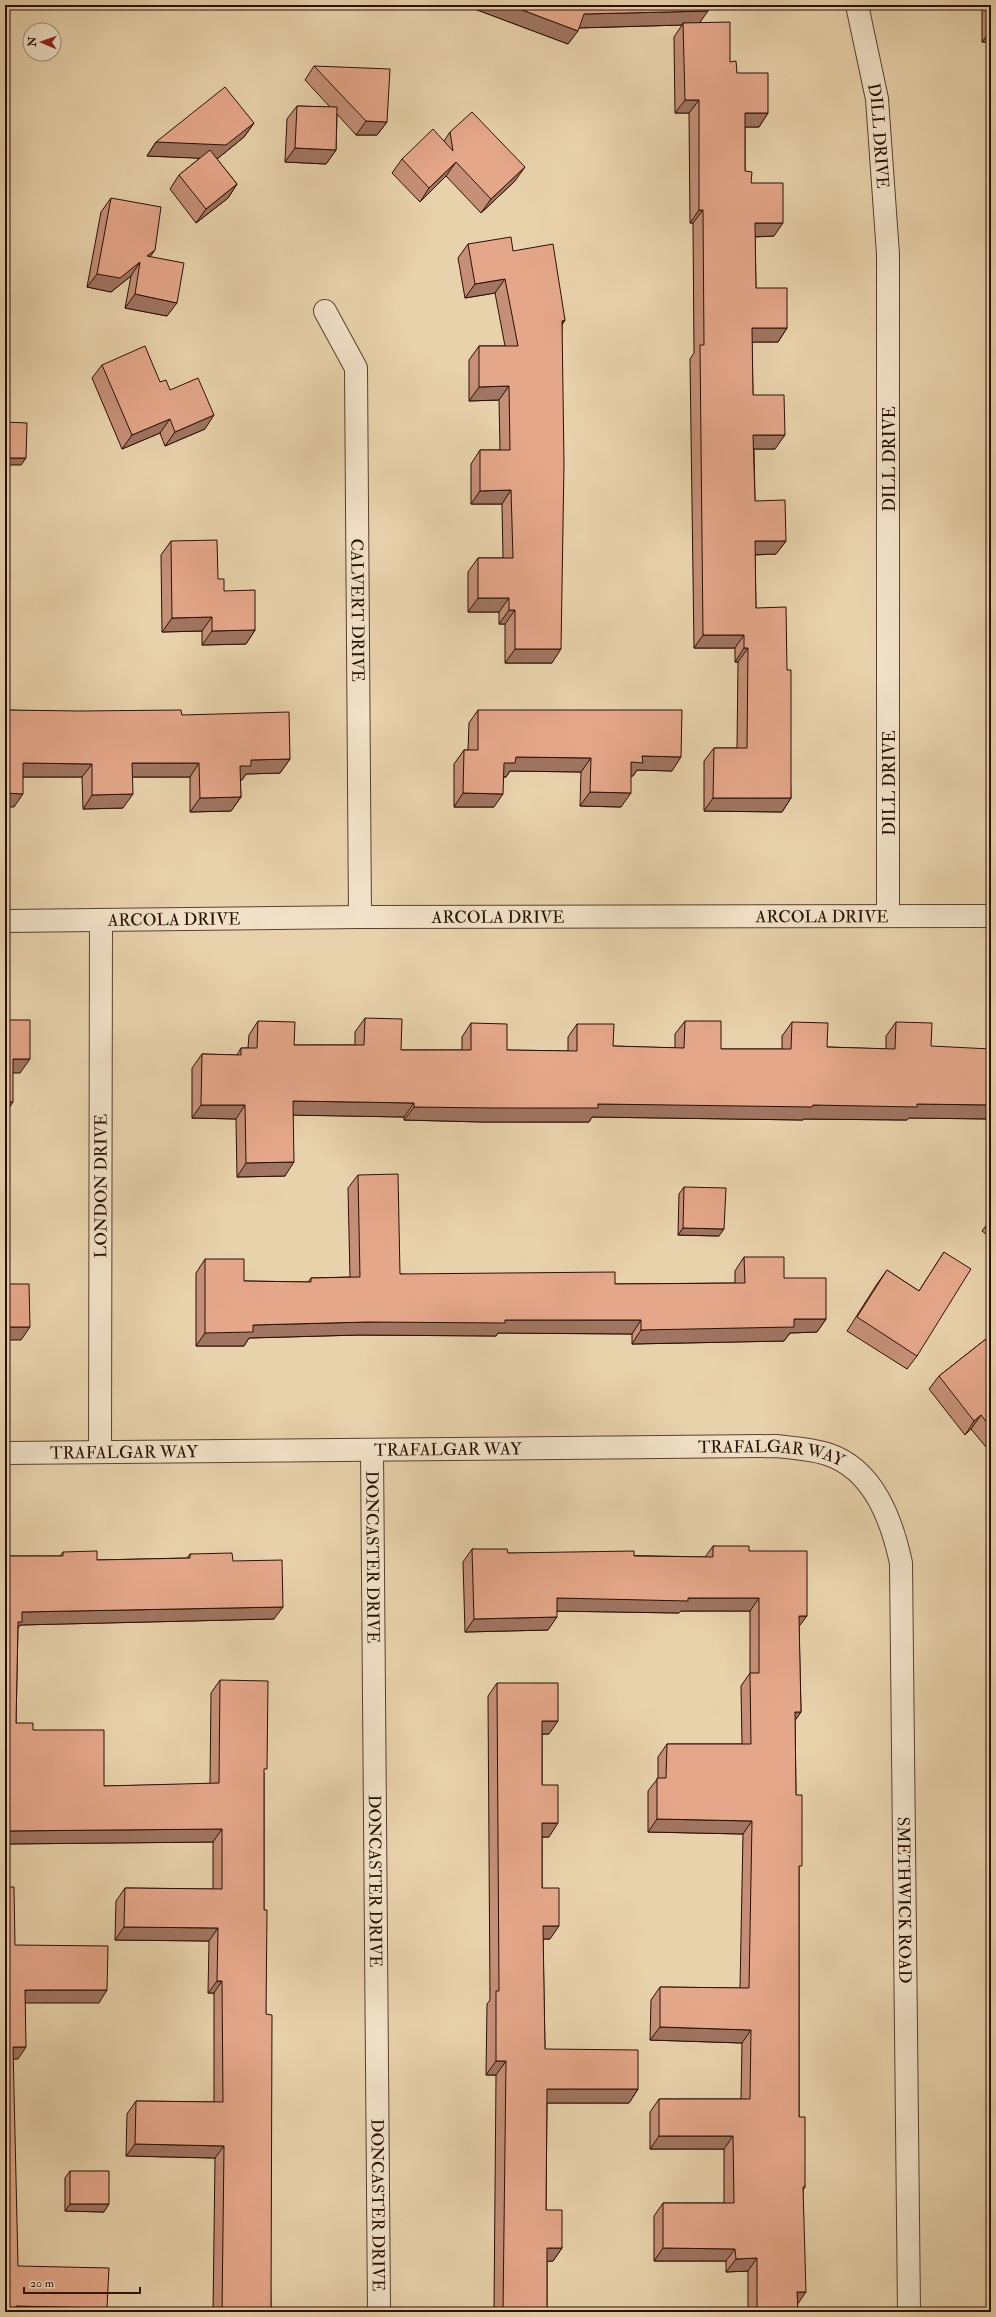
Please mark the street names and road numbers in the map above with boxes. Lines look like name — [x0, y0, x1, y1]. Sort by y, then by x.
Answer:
street label: DILL DRIVE — [863, 81, 894, 189]
street label: DILL DRIVE — [879, 406, 900, 512]
street label: CALVERT DRIVE — [347, 538, 369, 682]
street label: DILL DRIVE — [879, 730, 900, 836]
street label: ARCOLA DRIVE — [431, 906, 564, 927]
street label: ARCOLA DRIVE — [755, 906, 888, 927]
street label: ARCOLA DRIVE — [106, 908, 241, 930]
street label: LONDON DRIVE — [90, 1114, 111, 1258]
street label: TRAFALGAR WAY — [698, 1435, 849, 1471]
street label: TRAFALGAR WAY — [374, 1438, 522, 1460]
street label: TRAFALGAR WAY — [50, 1441, 198, 1463]
street label: DONCASTER DRIVE — [362, 1471, 384, 1643]
street label: DONCASTER DRIVE — [364, 1795, 387, 1967]
street label: SMETHWICK ROAD — [893, 1817, 916, 1984]
street label: DONCASTER DRIVE — [367, 2119, 389, 2291]

